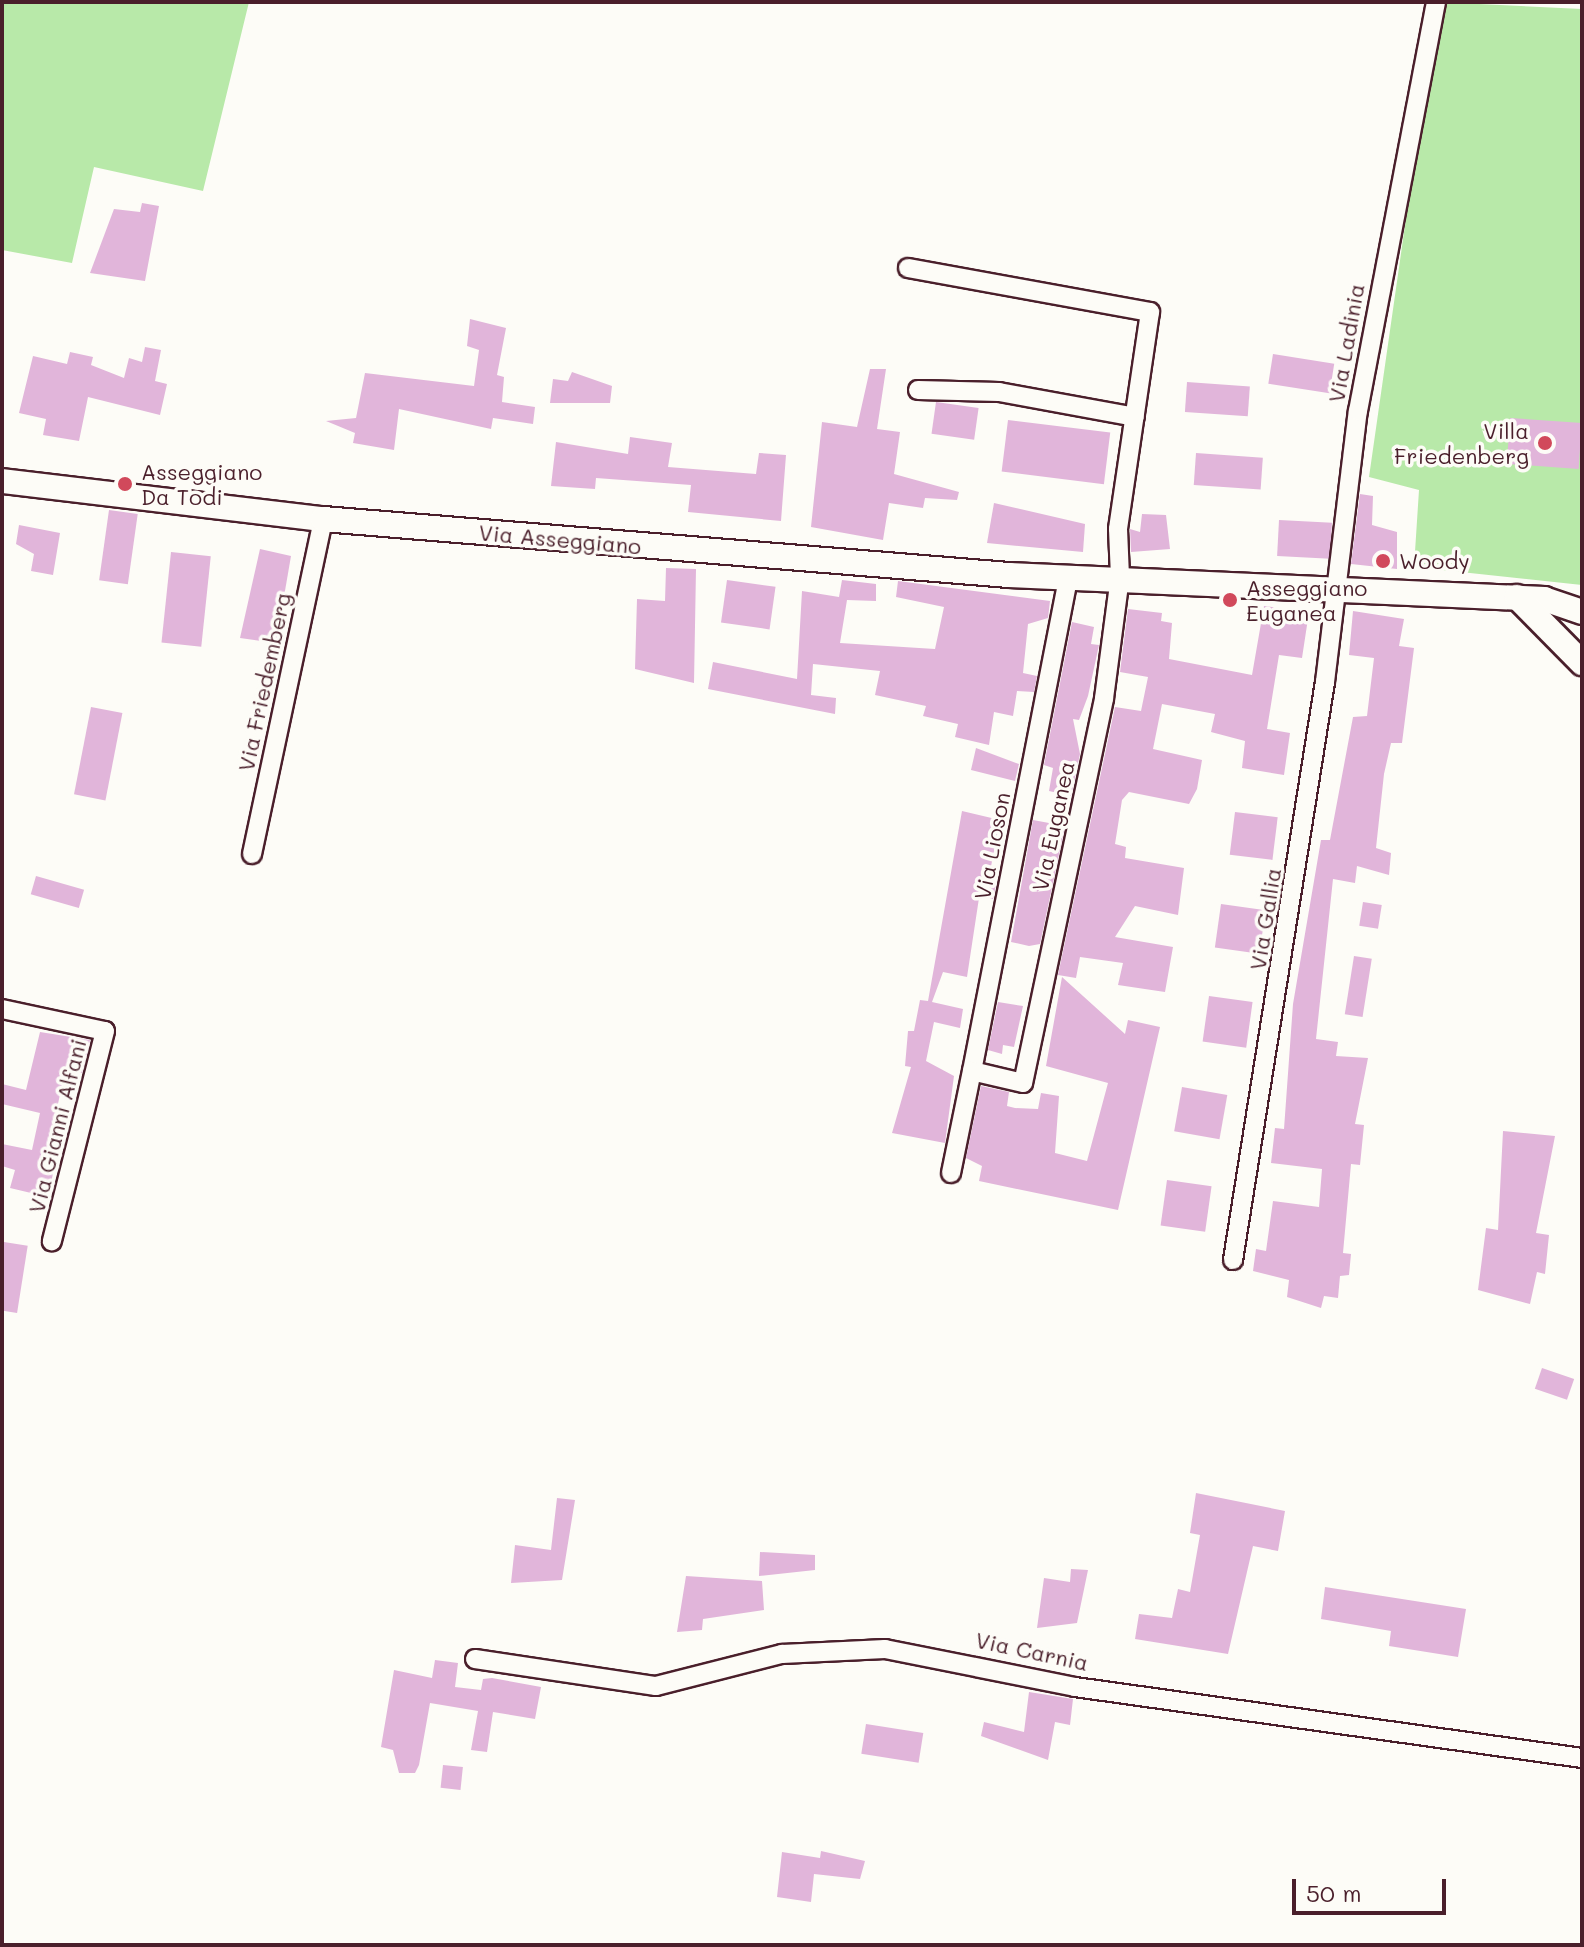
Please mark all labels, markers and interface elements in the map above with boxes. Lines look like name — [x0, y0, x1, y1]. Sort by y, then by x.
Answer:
street label: Via Ladinia — [1323, 282, 1369, 404]
place label: Villa Friedenberg — [1394, 417, 1529, 468]
marker: Villa Friedenberg — [1536, 434, 1554, 452]
place label: Asseggiano Da Todi — [141, 458, 262, 510]
marker: Asseggiano Da Todi — [116, 475, 134, 493]
street label: Via Asseggiano — [478, 519, 642, 559]
place label: Woody — [1399, 548, 1470, 574]
marker: Woody — [1374, 552, 1392, 570]
place label: Asseggiano Euganea — [1246, 574, 1367, 626]
street label: Via Friedemberg — [232, 590, 296, 774]
marker: Asseggiano Euganea — [1221, 591, 1239, 609]
street label: Via Euganea — [1026, 759, 1080, 893]
street label: Via Lioson — [969, 790, 1015, 902]
street label: Via Gallia — [1244, 866, 1286, 972]
street label: Via Gianni Alfani — [23, 1036, 91, 1216]
street label: Via Carnia — [973, 1626, 1091, 1676]
scale bar — [1296, 1863, 1450, 1913]
text: 50 m — [1306, 1877, 1362, 1908]

